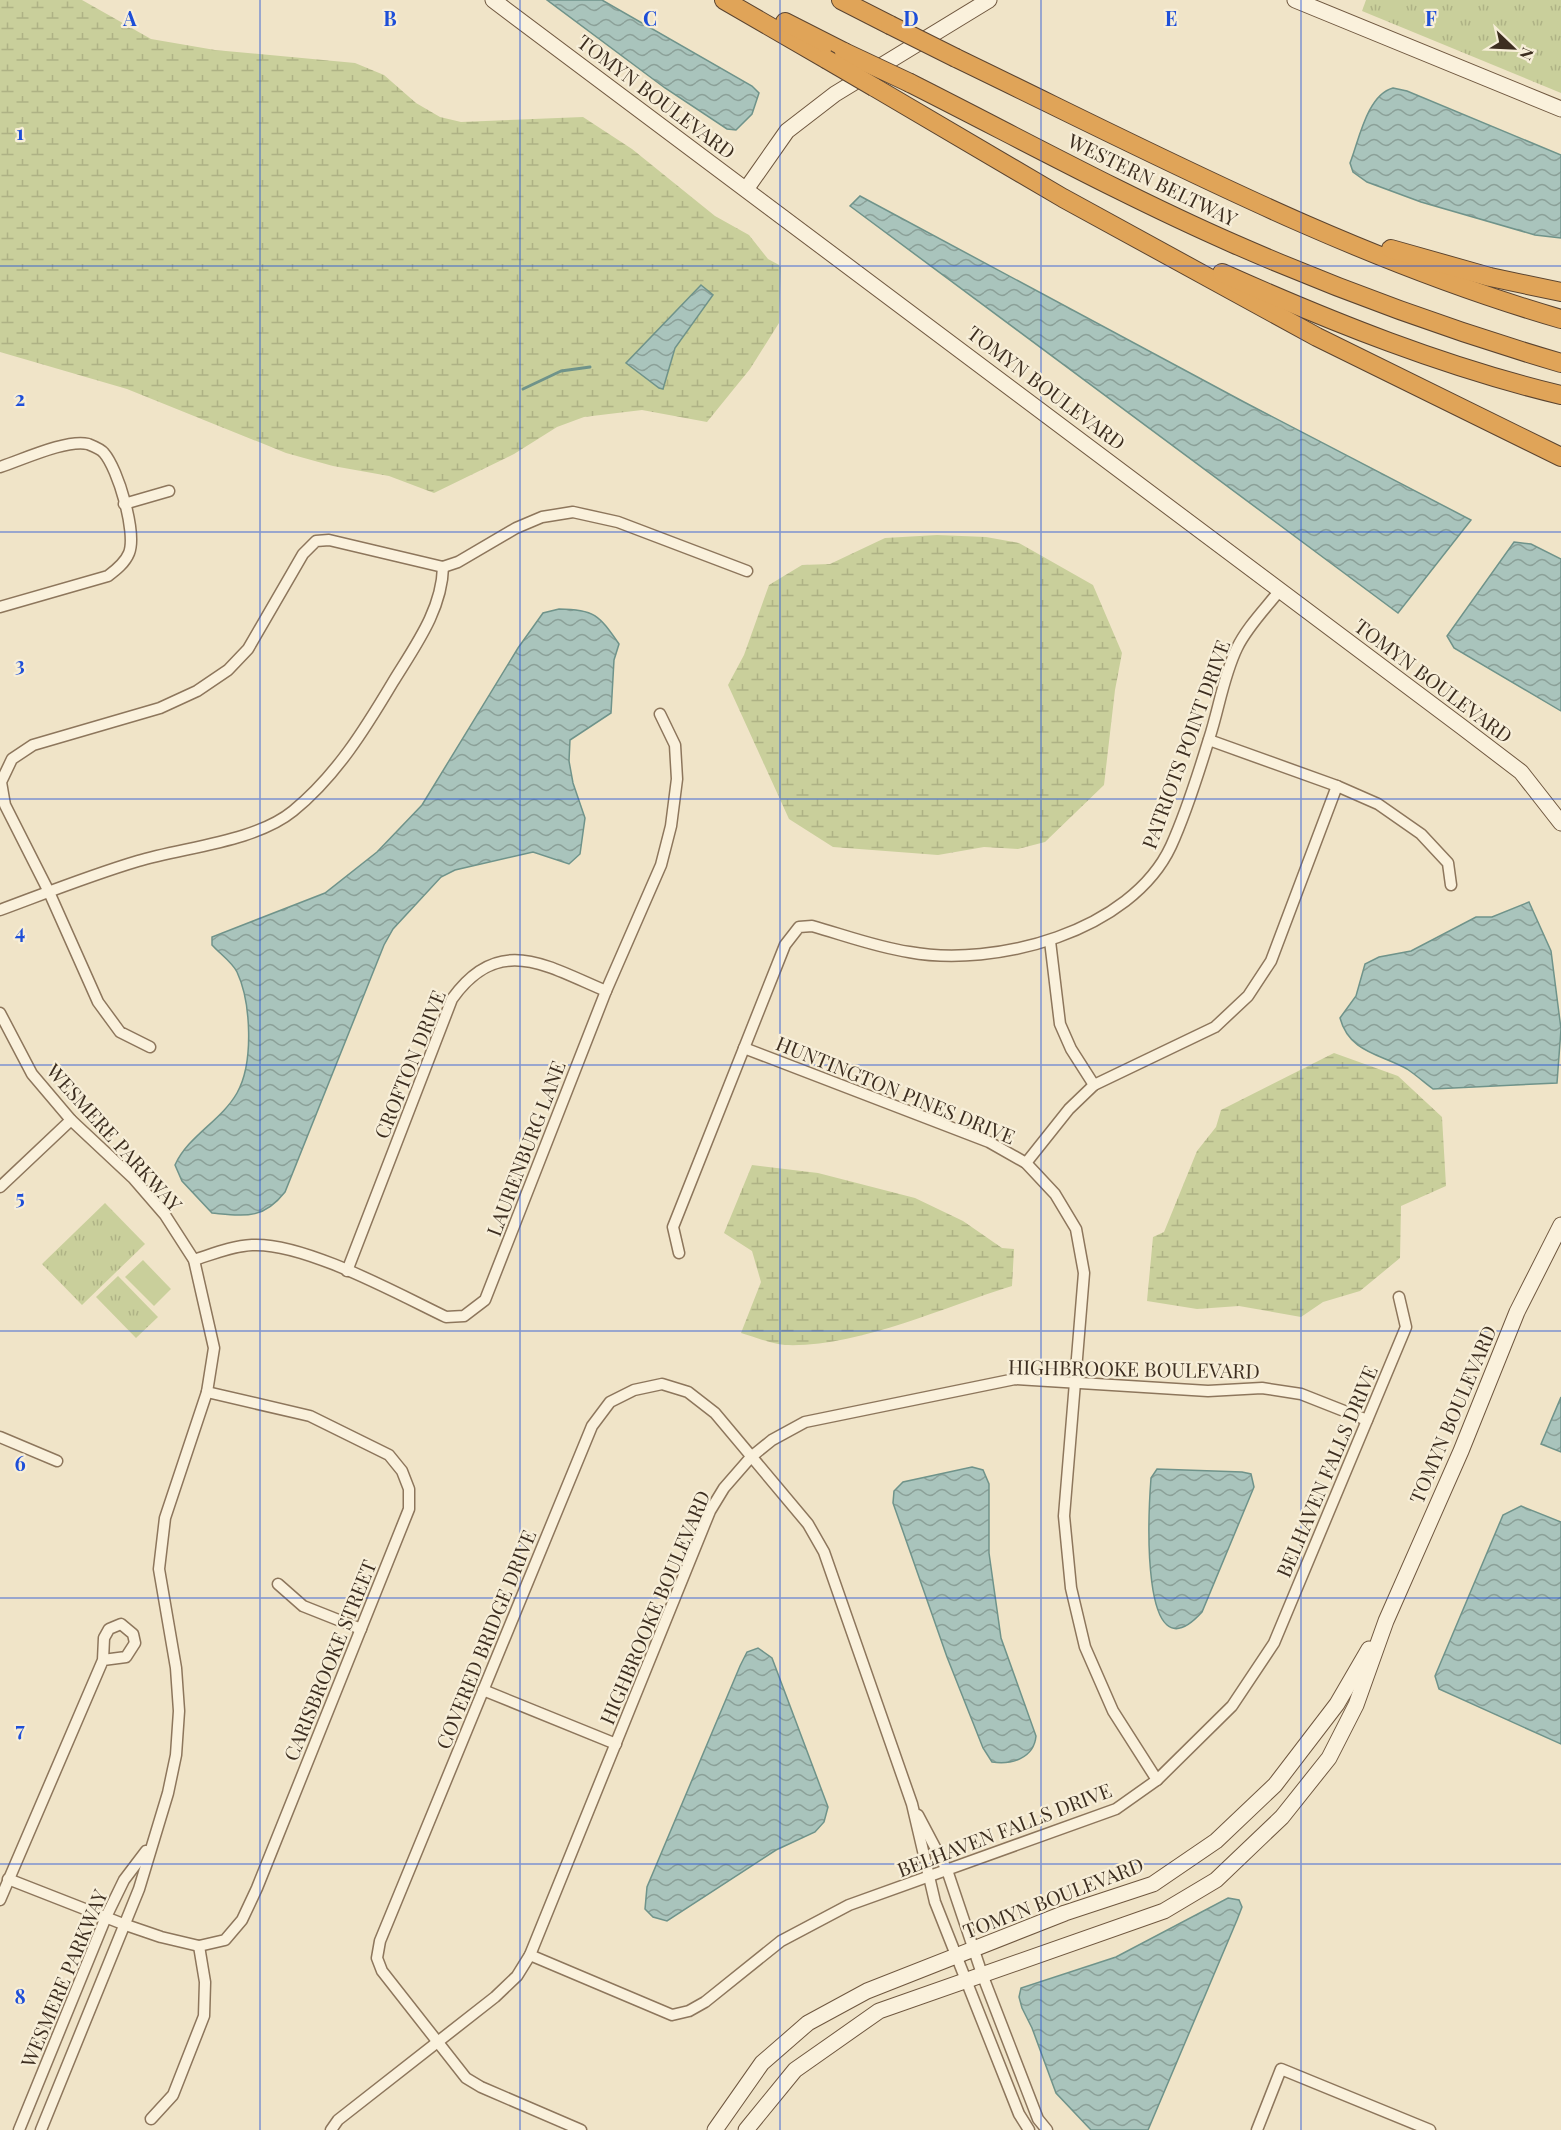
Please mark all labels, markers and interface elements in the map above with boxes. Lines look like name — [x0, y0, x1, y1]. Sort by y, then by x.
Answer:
text: A — [122, 4, 137, 31]
text: B — [383, 4, 397, 31]
text: C — [643, 4, 657, 31]
text: D — [903, 4, 919, 31]
text: E — [1165, 4, 1177, 31]
text: F — [1425, 4, 1437, 31]
north arrow — [1483, 18, 1543, 78]
street label: TOMYN BOULEVARD — [573, 28, 741, 164]
text: N — [1515, 45, 1539, 64]
text: 1 — [16, 118, 24, 145]
street label: WESTERN BELTWAY — [1063, 126, 1242, 232]
street label: TOMYN BOULEVARD — [963, 319, 1131, 455]
text: 2 — [15, 384, 25, 411]
street label: TOMYN BOULEVARD — [1350, 612, 1518, 748]
street label: PATRIOTS POINT DRIVE — [1135, 636, 1235, 852]
text: 3 — [15, 650, 25, 677]
text: 4 — [15, 917, 25, 944]
street label: CROFTON DRIVE — [367, 986, 451, 1142]
street label: HUNTINGTON PINES DRIVE — [772, 1029, 1020, 1149]
street label: WESMERE PARKWAY — [41, 1057, 189, 1217]
street label: LAURENBURG LANE — [479, 1057, 571, 1239]
text: 5 — [15, 1183, 25, 1210]
street label: TOMYN BOULEVARD — [1402, 1321, 1502, 1507]
street label: HIGHBROOKE BOULEVARD — [1008, 1352, 1260, 1384]
street label: BELHAVEN FALLS DRIVE — [1269, 1361, 1383, 1581]
text: 6 — [14, 1449, 26, 1476]
street label: HIGHBROOKE BOULEVARD — [592, 1486, 716, 1728]
street label: COVERED BRIDGE DRIVE — [429, 1525, 541, 1753]
street label: CARISBROOKE STREET — [276, 1556, 382, 1764]
text: 7 — [15, 1715, 25, 1742]
street label: BELHAVEN FALLS DRIVE — [893, 1776, 1115, 1882]
street label: TOMYN BOULEVARD — [959, 1850, 1147, 1944]
street label: WESMERE PARKWAY — [13, 1885, 113, 2072]
text: 8 — [14, 1982, 26, 2009]

